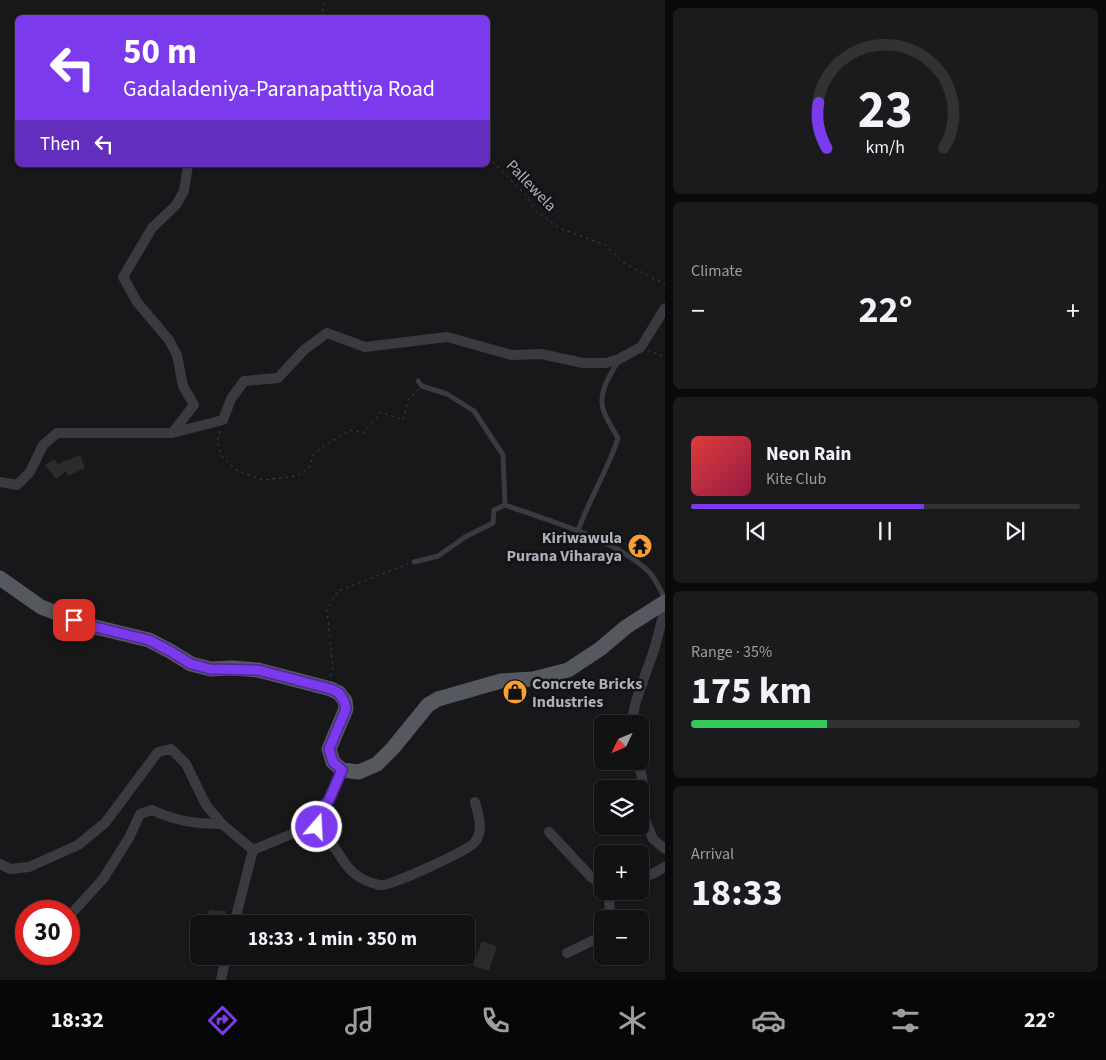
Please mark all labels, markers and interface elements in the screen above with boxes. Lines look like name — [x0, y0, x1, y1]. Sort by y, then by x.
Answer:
text: 50 m — [123, 27, 197, 77]
icon: left — [40, 35, 105, 100]
text: Gadaladeniya-Paranapattiya Road — [123, 73, 435, 105]
text: 23 — [858, 74, 913, 148]
icon: left — [90, 130, 118, 158]
text: Then — [40, 131, 80, 158]
text: km/h — [866, 135, 905, 160]
street label: Pallewela — [501, 155, 561, 216]
text: Climate — [691, 260, 742, 282]
text: 22° — [859, 283, 913, 337]
text: − — [691, 291, 705, 331]
text: + — [1066, 291, 1080, 331]
text: Neon Rain — [766, 441, 851, 468]
text: Kite Club — [766, 468, 826, 490]
icon: previous — [742, 517, 770, 545]
icon: pause — [871, 517, 899, 545]
icon: next — [1001, 517, 1029, 545]
place label: Kiriwawula Purana Viharaya — [507, 527, 622, 567]
temple icon: Kiriwawula Purana Viharaya — [627, 533, 653, 559]
pin — [53, 599, 95, 641]
icon: arrive — [60, 606, 88, 634]
text: Range · 35% — [691, 641, 772, 663]
text: 175 km — [691, 664, 812, 718]
place label: Concrete Bricks Industries — [532, 673, 642, 713]
shop icon: Concrete Bricks Industries — [502, 679, 528, 705]
north arrow — [594, 715, 649, 770]
map controls — [594, 715, 649, 965]
button: layers — [594, 780, 649, 835]
position arrow — [290, 800, 342, 852]
text: Arrival — [691, 843, 734, 865]
button: + — [594, 845, 649, 900]
text: 18:33 — [691, 866, 783, 920]
speed limit sign: 30 — [15, 900, 80, 965]
button: − — [594, 910, 649, 965]
text: 18:33 · 1 min · 350 m — [248, 926, 417, 953]
icon: directions — [205, 1003, 240, 1038]
icon: music — [342, 1003, 377, 1038]
icon: phone — [478, 1003, 513, 1038]
icon: climate — [615, 1003, 650, 1038]
icon: car — [751, 1003, 786, 1038]
icon: filters — [888, 1003, 923, 1038]
text: 18:32 — [51, 1004, 104, 1036]
text: 22° — [1024, 1004, 1055, 1036]

